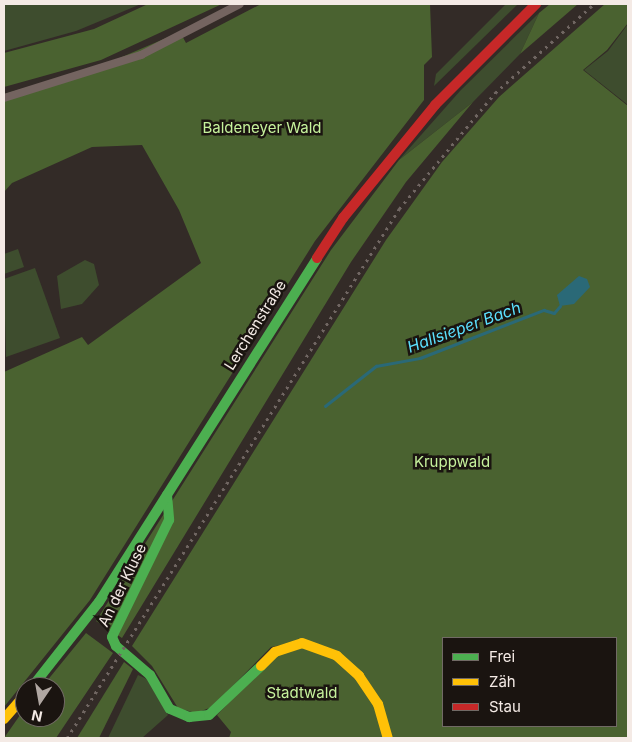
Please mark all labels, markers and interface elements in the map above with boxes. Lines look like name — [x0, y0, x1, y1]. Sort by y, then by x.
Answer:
park label: Baldeneyer Wald — [202, 119, 322, 137]
street label: Lerchenstraße — [220, 277, 290, 373]
water label: Hallsieper Bach — [405, 298, 523, 356]
park label: Kruppwald — [414, 453, 490, 471]
street label: An der Kluse — [94, 540, 150, 630]
legend — [442, 637, 617, 727]
text: Frei — [489, 647, 515, 666]
text: Zäh — [489, 672, 516, 691]
north arrow — [15, 677, 65, 727]
park label: Stadtwald — [266, 684, 338, 702]
text: Stau — [489, 697, 521, 716]
text: N — [30, 707, 44, 726]

